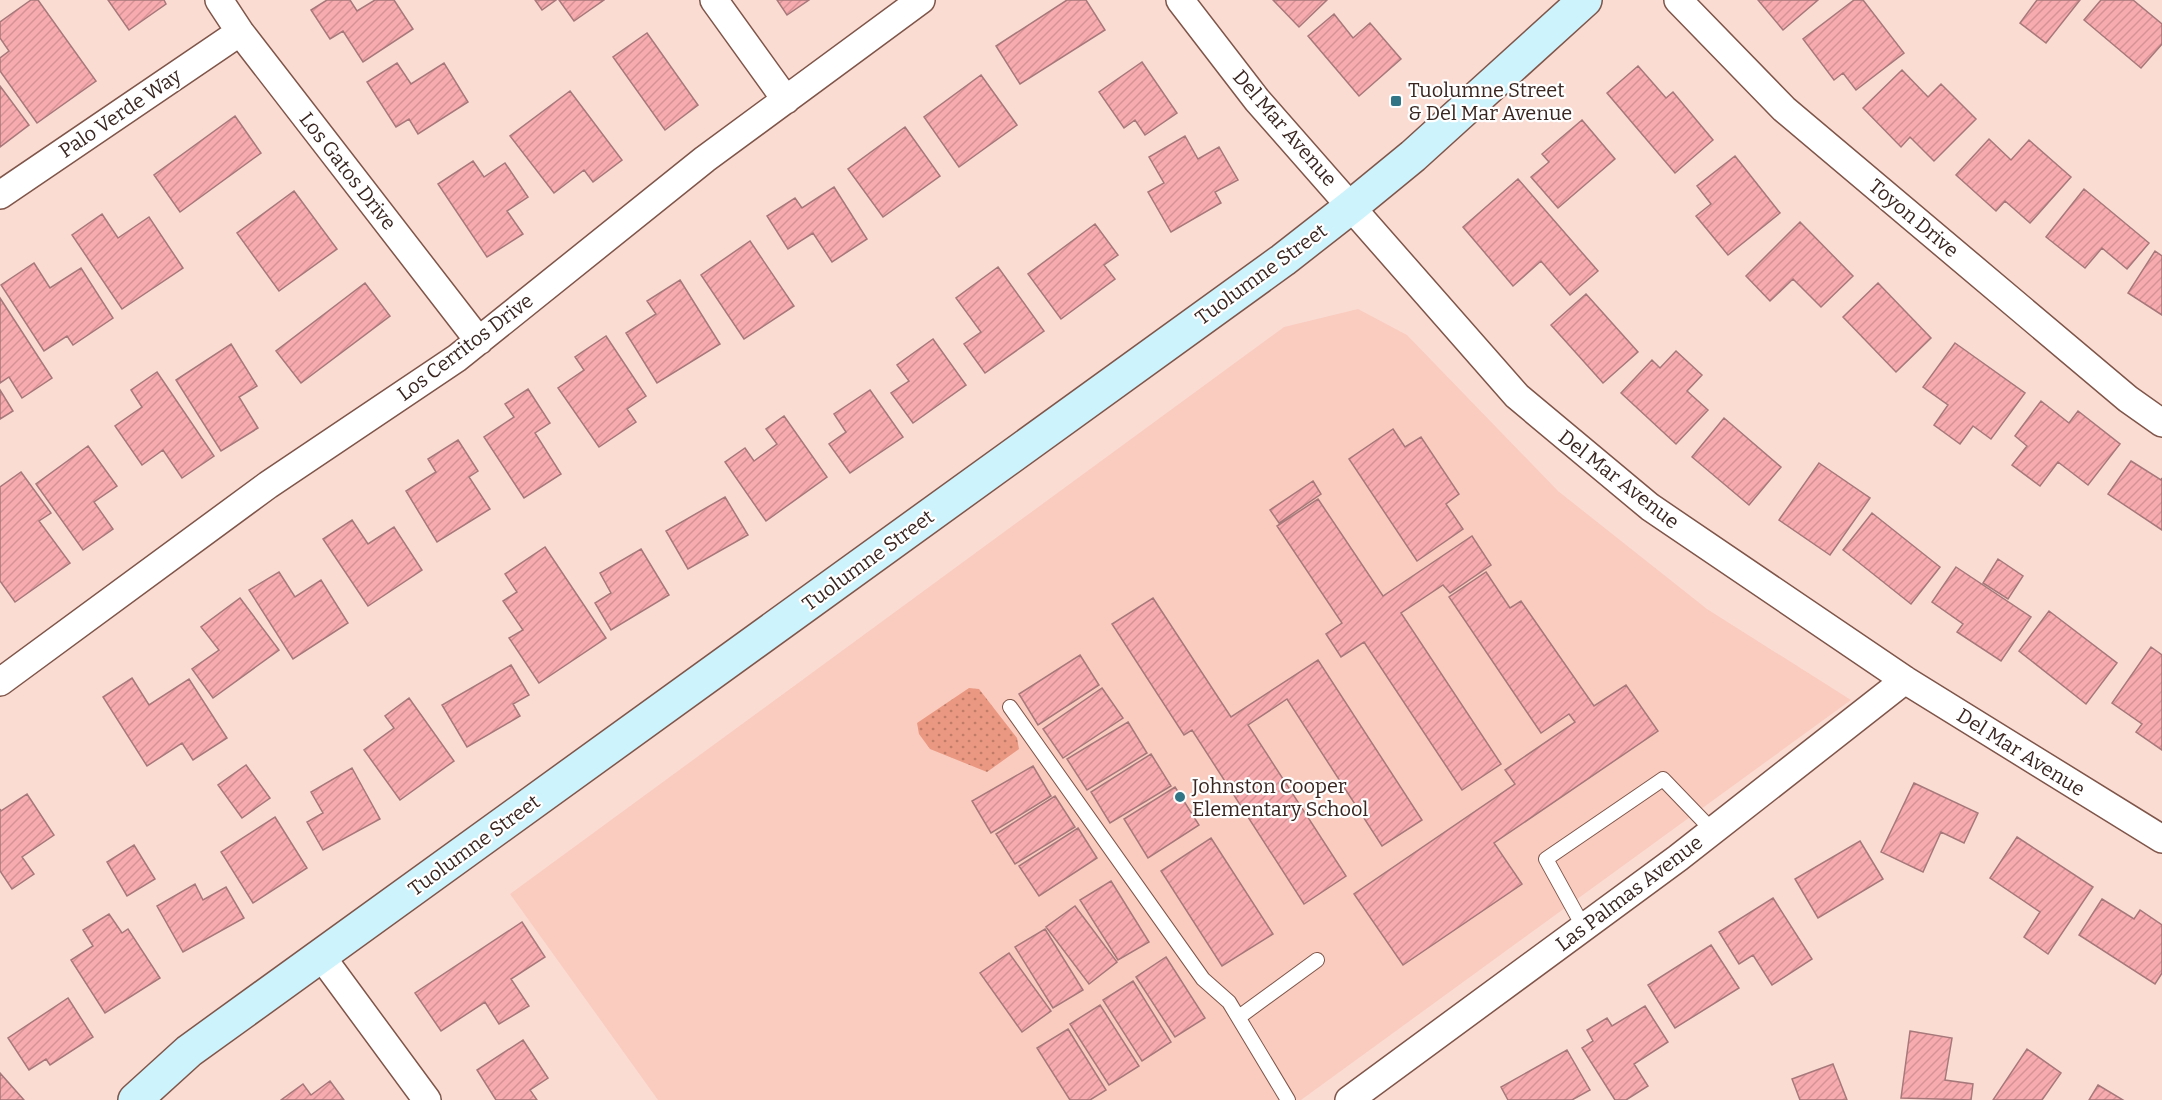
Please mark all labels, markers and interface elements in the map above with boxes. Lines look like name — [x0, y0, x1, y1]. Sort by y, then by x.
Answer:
street label: Palo Verde Way — [54, 63, 186, 163]
street label: Del Mar Avenue — [1228, 65, 1342, 191]
place label: Tuolumne Street & Del Mar Avenue — [1408, 78, 1572, 125]
marker: Tuolumne Street & Del Mar Avenue — [1389, 94, 1403, 108]
street label: Los Gatos Drive — [295, 107, 401, 235]
street label: Toyon Drive — [1864, 174, 1964, 262]
street label: Tuolumne Street — [1191, 218, 1331, 330]
street label: Los Cerritos Drive — [392, 288, 538, 406]
street label: Del Mar Avenue — [1554, 424, 1684, 534]
street label: Tuolumne Street — [798, 504, 938, 616]
street label: Del Mar Avenue — [1953, 703, 2089, 801]
place label: Johnston Cooper Elementary School — [1191, 774, 1369, 821]
street label: Tuolumne Street — [404, 789, 544, 901]
marker: Johnston Cooper Elementary School — [1173, 790, 1187, 804]
street label: Las Palmas Avenue — [1551, 830, 1707, 956]

